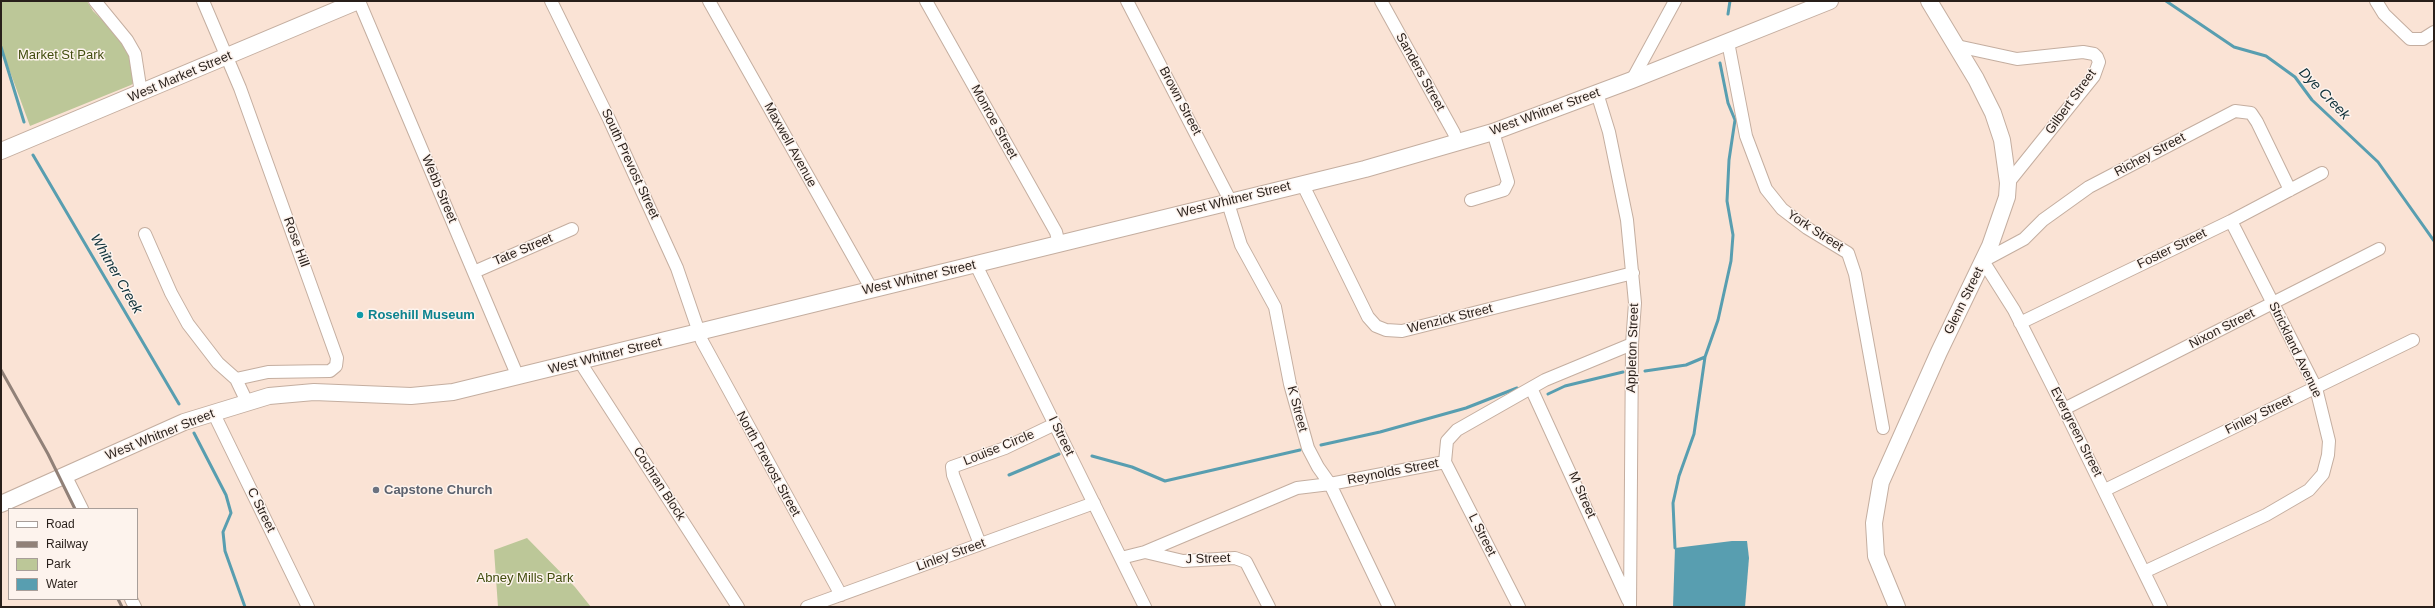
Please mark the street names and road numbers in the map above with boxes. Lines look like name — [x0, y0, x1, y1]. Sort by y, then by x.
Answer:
street label: Sanders Street — [1392, 30, 1448, 114]
street label: West Market Street — [126, 48, 234, 106]
street label: Brown Street — [1155, 64, 1205, 138]
street label: Gilbert Street — [2042, 66, 2100, 138]
street label: Monroe Street — [967, 82, 1021, 162]
street label: West Whitner Street — [1488, 85, 1602, 139]
street label: Maxwell Avenue — [760, 100, 820, 190]
street label: South Prevost Street — [598, 106, 662, 222]
street label: Richey Street — [2112, 130, 2188, 180]
street label: Webb Street — [418, 153, 460, 225]
street label: West Whitner Street — [1176, 178, 1292, 222]
street label: York Street — [1784, 207, 1846, 255]
street label: Rose Hill — [280, 215, 312, 269]
street label: Foster Street — [2135, 226, 2209, 272]
street label: Tate Street — [491, 231, 555, 269]
street label: West Whitner Street — [861, 257, 977, 299]
street label: Glenn Street — [1941, 265, 1987, 337]
street label: Strickland Avenue — [2265, 300, 2325, 400]
street label: Wenzick Street — [1406, 301, 1494, 337]
street label: Appleton Street — [1624, 303, 1642, 393]
street label: Nixon Street — [2187, 306, 2257, 352]
street label: West Whitner Street — [547, 334, 663, 378]
street label: K Street — [1283, 384, 1311, 434]
street label: Evergreen Street — [2047, 385, 2105, 479]
street label: Finley Street — [2223, 392, 2295, 438]
street label: West Whitner Street — [103, 406, 217, 464]
street label: North Prevost Street — [733, 409, 803, 519]
street label: I Street — [1045, 414, 1077, 458]
street label: Louise Circle — [961, 427, 1037, 469]
street label: Cochran Block — [629, 444, 689, 524]
street label: Reynolds Street — [1346, 456, 1440, 488]
street label: M Street — [1565, 469, 1599, 521]
street label: C Street — [244, 485, 278, 535]
street label: L Street — [1465, 511, 1499, 559]
street label: Linley Street — [914, 535, 988, 575]
street label: J Street — [1185, 550, 1231, 568]

